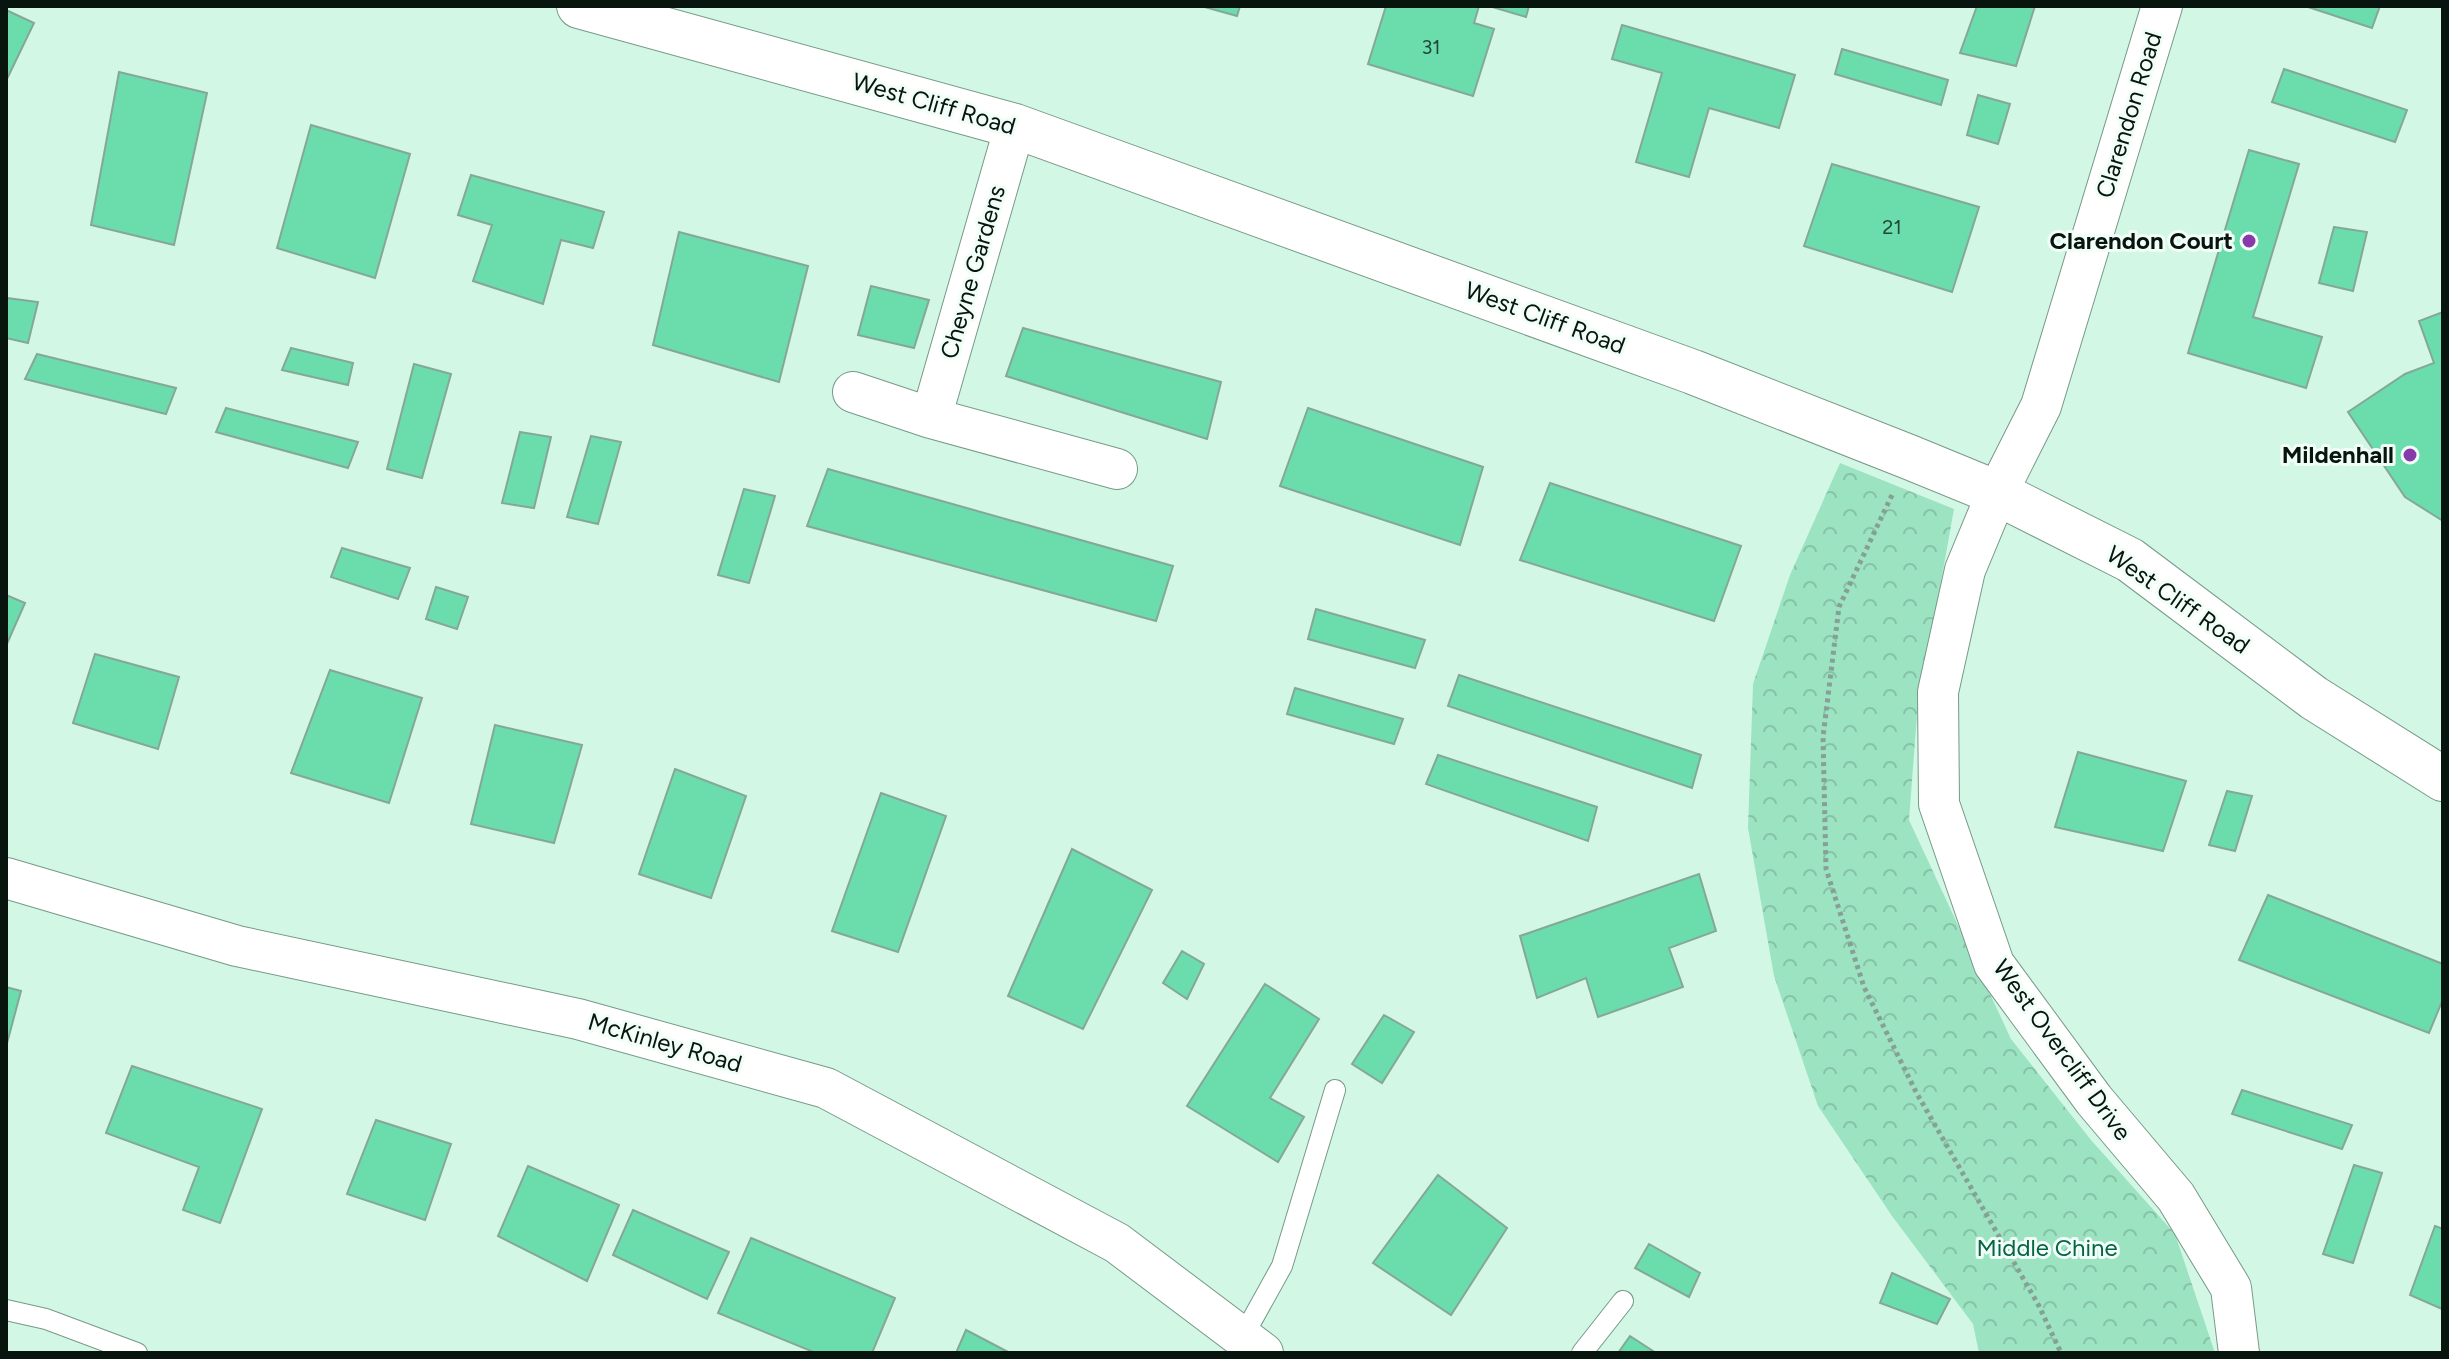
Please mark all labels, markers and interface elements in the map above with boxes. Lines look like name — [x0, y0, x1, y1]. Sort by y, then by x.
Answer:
street label: Clarendon Road — [2090, 28, 2168, 201]
house number: 31 — [1421, 35, 1441, 59]
street label: West Cliff Road — [849, 66, 1019, 141]
street label: Cheyne Gardens — [934, 182, 1011, 362]
house number: 21 — [1882, 215, 1902, 239]
place label: Clarendon Court — [2050, 226, 2233, 255]
marker: Clarendon Court — [2240, 232, 2258, 250]
street label: West Cliff Road — [1461, 275, 1629, 360]
place label: Mildenhall — [2282, 440, 2394, 469]
marker: Mildenhall — [2401, 446, 2419, 464]
street label: West Cliff Road — [2101, 539, 2256, 660]
street label: West Overcliff Drive — [1987, 954, 2138, 1146]
street label: McKinley Road — [585, 1007, 745, 1078]
park label: Middle Chine — [1976, 1233, 2118, 1262]

